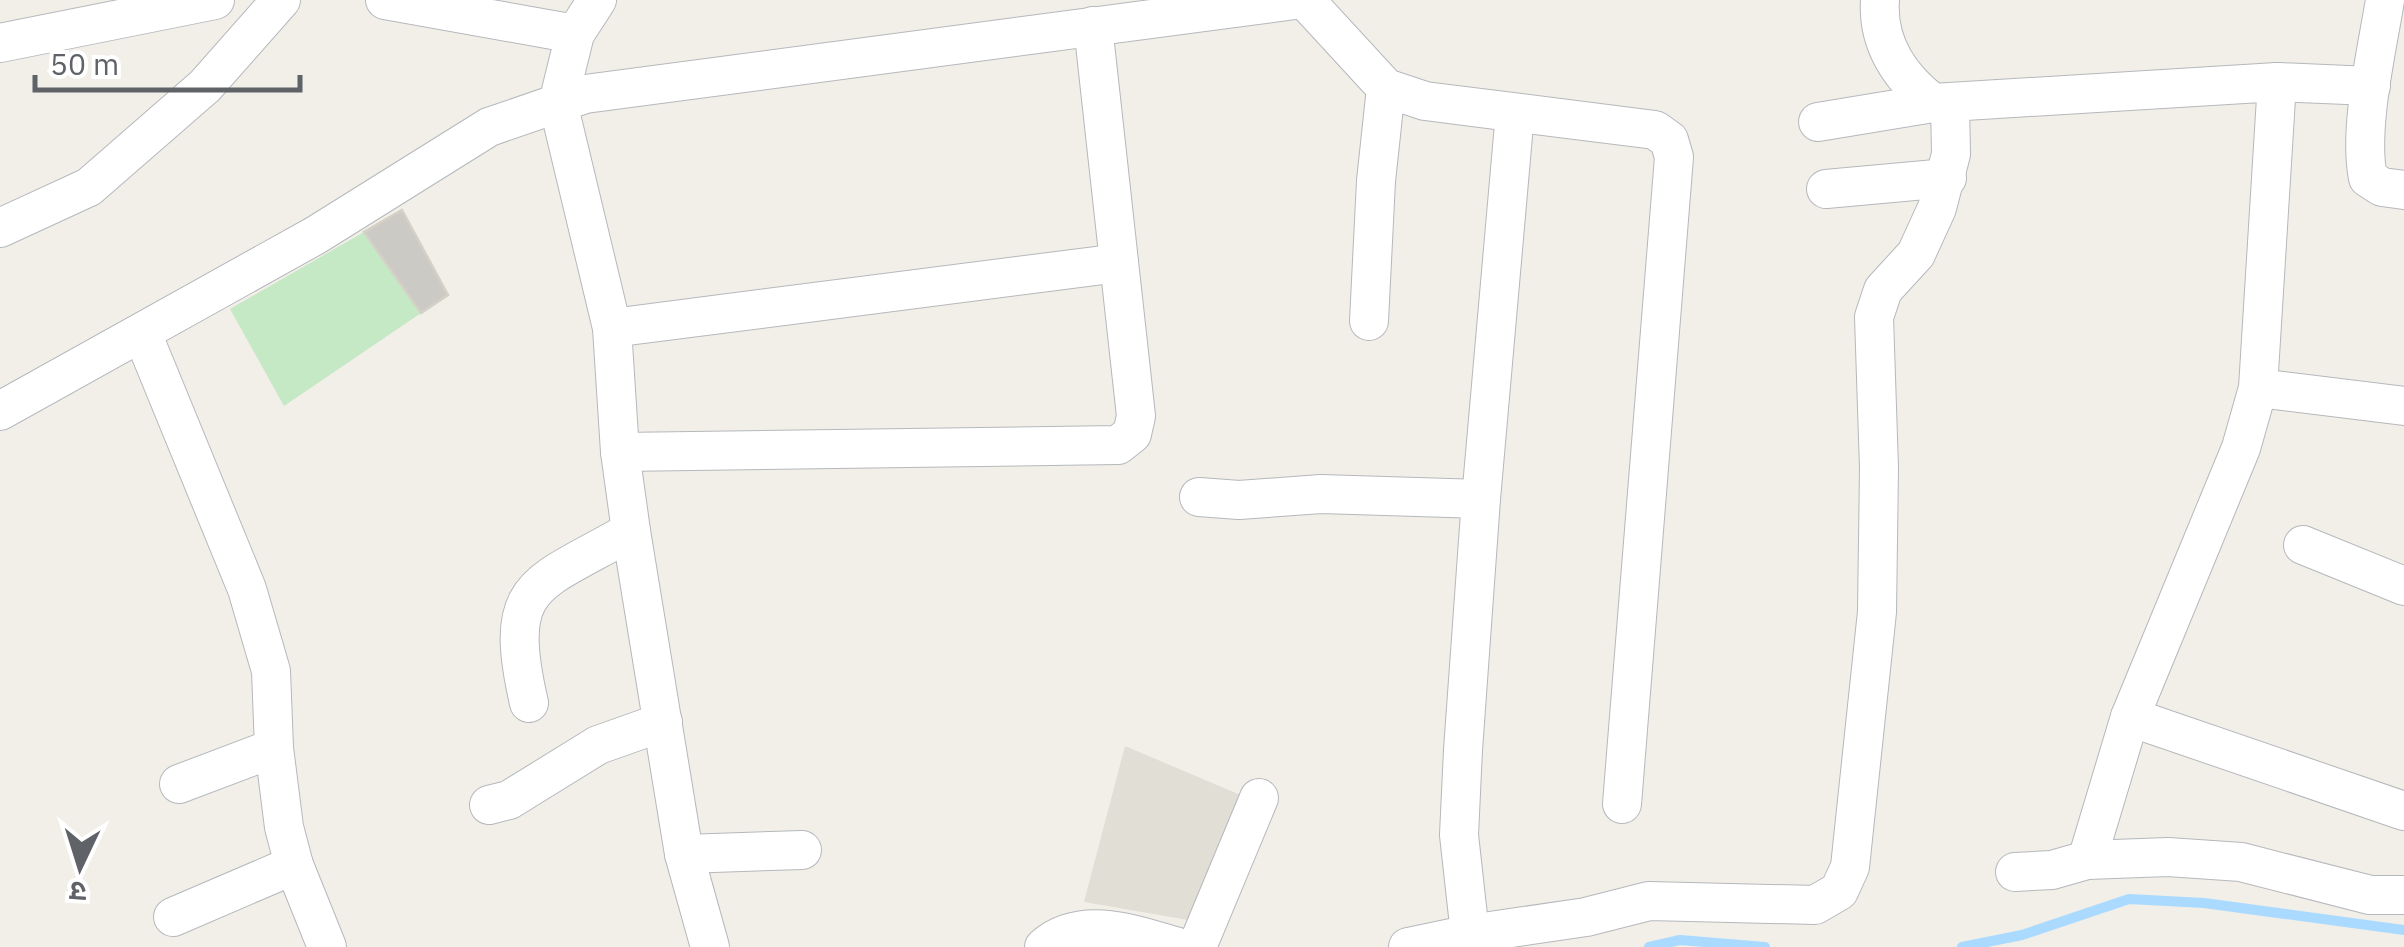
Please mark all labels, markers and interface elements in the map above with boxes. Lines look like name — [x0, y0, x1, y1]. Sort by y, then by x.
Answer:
scale bar — [35, 30, 300, 92]
text: 50 m — [50, 44, 119, 83]
north arrow — [30, 817, 130, 917]
text: उ — [68, 873, 88, 911]

